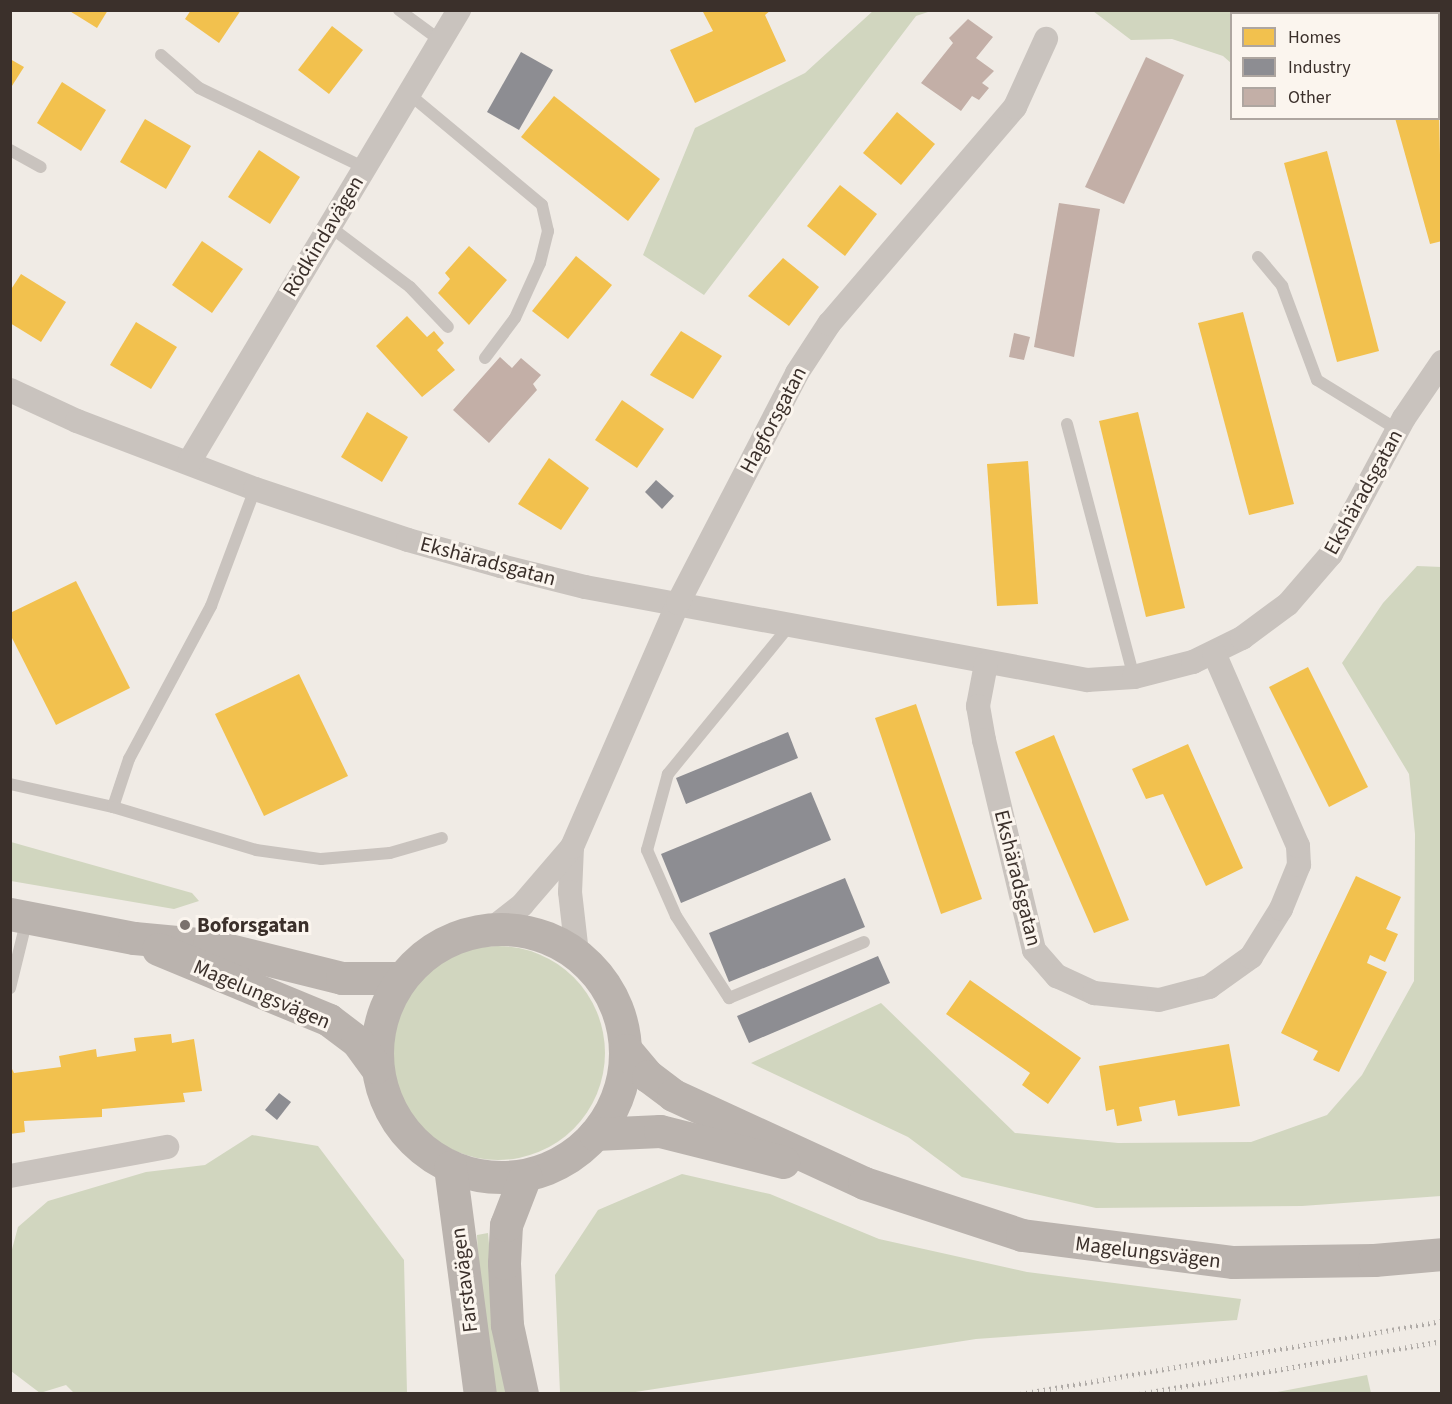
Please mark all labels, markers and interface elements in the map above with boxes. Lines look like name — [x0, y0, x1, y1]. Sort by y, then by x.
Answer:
legend — [1230, 12, 1440, 120]
text: Homes — [1288, 25, 1341, 50]
text: Industry — [1288, 55, 1351, 80]
text: Other — [1288, 85, 1331, 110]
street label: Rödkindavägen — [277, 171, 369, 301]
street label: Hagforsgatan — [734, 362, 812, 478]
street label: Ekshäradsgatan — [1318, 425, 1408, 559]
street label: Ekshäradsgatan — [417, 531, 559, 591]
street label: Ekshäradsgatan — [989, 807, 1047, 949]
place label: Boforsgatan — [197, 912, 310, 938]
marker: Boforsgatan — [178, 918, 192, 932]
street label: Magelungsvägen — [190, 954, 334, 1034]
street label: Farstavägen — [445, 1226, 483, 1334]
street label: Magelungsvägen — [1074, 1231, 1222, 1273]

